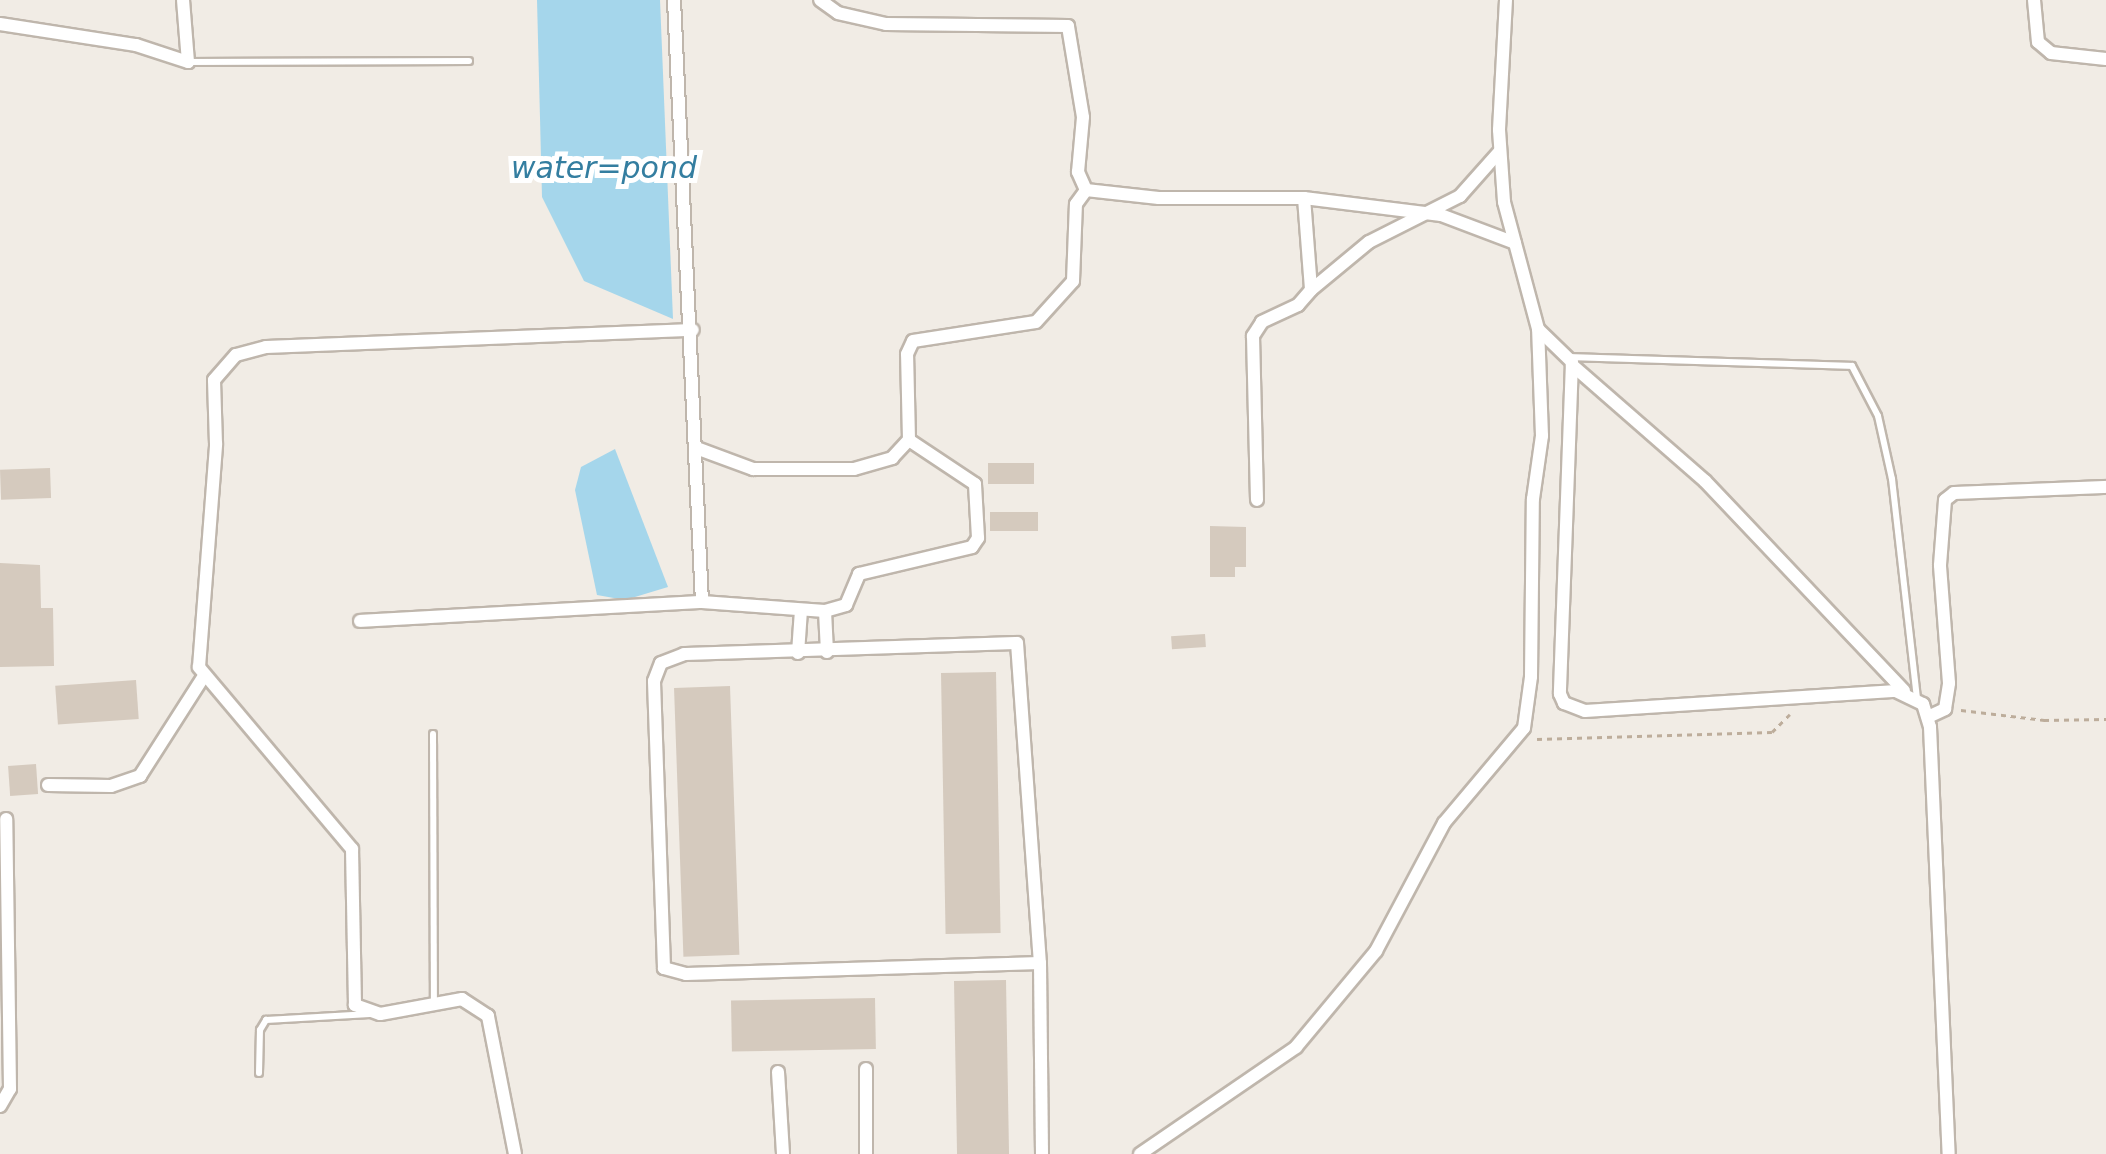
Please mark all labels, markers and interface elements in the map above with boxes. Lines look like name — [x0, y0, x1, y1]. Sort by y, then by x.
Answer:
water label: water=pond — [511, 150, 697, 186]

